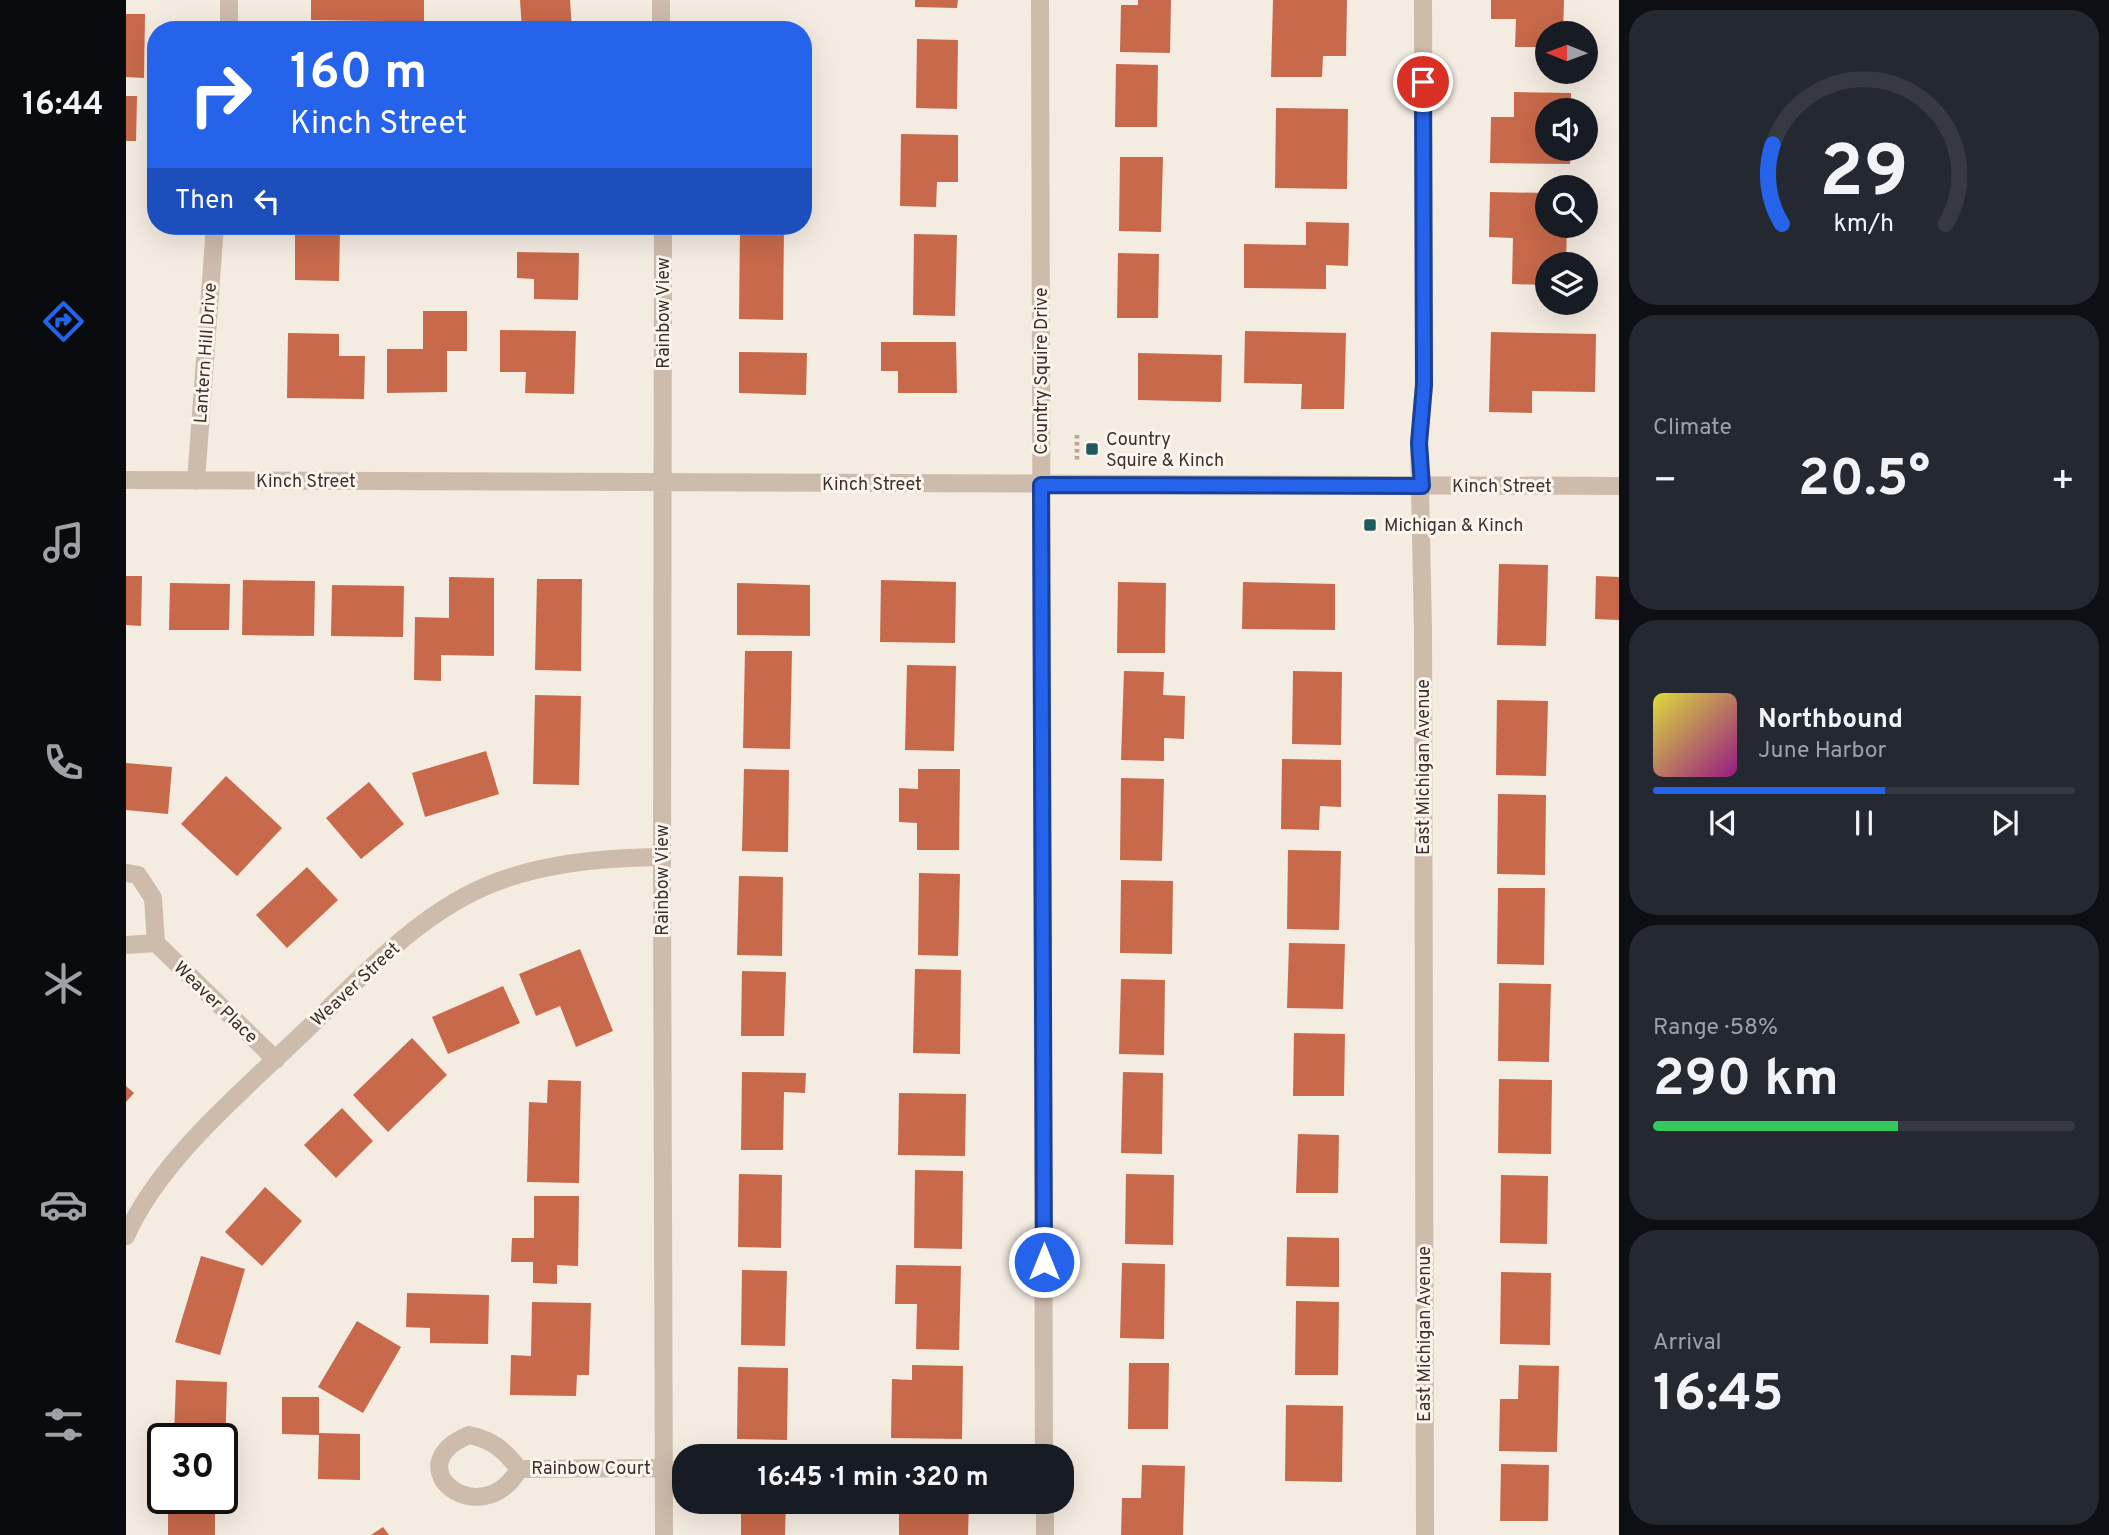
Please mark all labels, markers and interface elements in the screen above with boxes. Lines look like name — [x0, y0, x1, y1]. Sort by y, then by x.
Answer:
north arrow — [1535, 21, 1598, 84]
map controls — [1535, 21, 1598, 315]
text: 160 m — [290, 44, 427, 106]
icon: right — [175, 49, 266, 140]
pin — [1393, 52, 1453, 112]
icon: arrive — [1404, 63, 1442, 101]
text: 16:44 — [22, 86, 104, 126]
button: sound — [1535, 98, 1598, 161]
text: Kinch Street — [290, 105, 467, 145]
text: 29 — [1819, 130, 1909, 222]
button: search — [1535, 175, 1598, 238]
icon: left — [248, 182, 286, 220]
text: Then — [175, 185, 234, 218]
text: km/h — [1834, 208, 1894, 240]
button: layers — [1535, 252, 1598, 315]
street label: Rainbow View — [653, 257, 676, 369]
street label: Lantern Hill Drive — [190, 282, 223, 424]
street label: Country Squire Drive — [1031, 287, 1054, 455]
icon: directions — [39, 297, 88, 346]
text: Climate — [1653, 414, 1732, 443]
place label: Country Squire & Kinch — [1106, 429, 1224, 473]
marker: Country Squire & Kinch — [1084, 441, 1100, 457]
text: 20.5° — [1798, 448, 1930, 514]
text: − — [1653, 458, 1678, 507]
text: + — [2050, 458, 2075, 507]
street label: Kinch Street — [256, 471, 356, 494]
street label: Kinch Street — [822, 474, 922, 497]
street label: Kinch Street — [1452, 476, 1552, 499]
place label: Michigan & Kinch — [1384, 515, 1523, 538]
marker: Michigan & Kinch — [1362, 517, 1378, 533]
icon: music — [39, 518, 88, 567]
street label: East Michigan Avenue — [1413, 679, 1436, 855]
text: Northbound — [1758, 704, 1903, 737]
text: June Harbor — [1758, 737, 1886, 766]
icon: phone — [39, 738, 88, 787]
icon: previous — [1704, 804, 1742, 842]
icon: pause — [1845, 804, 1883, 842]
icon: next — [1986, 804, 2024, 842]
street label: Rainbow View — [652, 824, 675, 936]
street label: Weaver Street — [307, 938, 405, 1032]
street label: Weaver Place — [168, 957, 262, 1049]
icon: climate — [39, 959, 88, 1008]
text: Range · 58% — [1653, 1014, 1778, 1043]
text: 290 km — [1653, 1048, 1839, 1114]
icon: car — [39, 1180, 88, 1229]
position arrow — [1007, 1225, 1081, 1299]
street label: East Michigan Avenue — [1414, 1246, 1437, 1422]
text: Arrival — [1653, 1329, 1722, 1358]
text: 16:45 — [1653, 1363, 1784, 1429]
icon: filters — [39, 1400, 88, 1449]
speed limit sign: 30 — [147, 1423, 238, 1514]
street label: Rainbow Court — [531, 1458, 651, 1481]
text: 16:45 · 1 min · 320 m — [757, 1462, 989, 1495]

